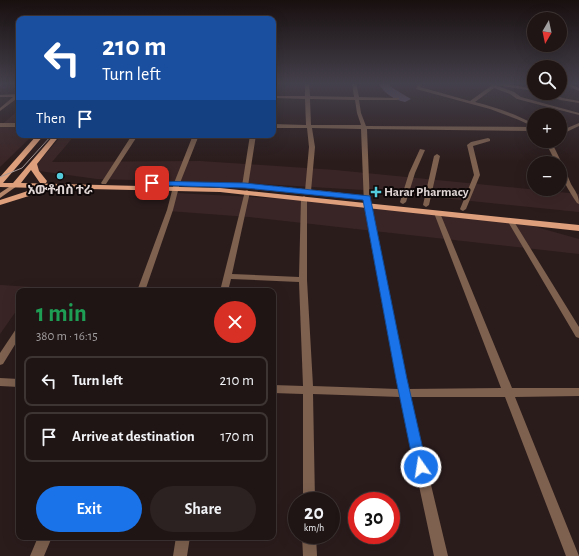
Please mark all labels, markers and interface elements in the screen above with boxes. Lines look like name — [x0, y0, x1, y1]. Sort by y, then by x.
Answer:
north arrow — [527, 12, 567, 52]
map controls — [527, 12, 567, 196]
icon: left — [36, 32, 88, 84]
text: 210 m — [102, 33, 167, 61]
button: search — [527, 60, 567, 100]
text: Turn left — [102, 66, 161, 84]
icon: arrive — [74, 108, 96, 130]
button: + — [527, 108, 567, 148]
text: Then — [36, 111, 66, 126]
button: − — [527, 156, 567, 196]
pin — [135, 166, 169, 200]
marker: አውቶብስ ተራ — [55, 171, 65, 181]
icon: arrive — [141, 172, 163, 194]
place label: አውቶብስ ተራ — [28, 184, 93, 197]
place label: Harar Pharmacy — [384, 186, 469, 199]
marker: Harar Pharmacy — [371, 187, 381, 197]
button: close — [214, 301, 256, 343]
text: 1 min — [36, 302, 87, 326]
text: 380 m · 16:15 — [36, 330, 98, 343]
icon: left — [38, 370, 60, 392]
text: Turn left — [72, 373, 123, 388]
text: 210 m — [220, 373, 254, 388]
icon: arrive — [38, 426, 60, 448]
text: Arrive at destination — [72, 429, 195, 444]
text: 170 m — [220, 429, 254, 444]
position arrow — [400, 446, 442, 488]
button: Exit — [36, 486, 142, 532]
button: Share — [150, 486, 256, 532]
speed limit sign: 30 — [348, 492, 400, 544]
text: 20 — [304, 503, 324, 523]
text: km/h — [304, 523, 324, 533]

